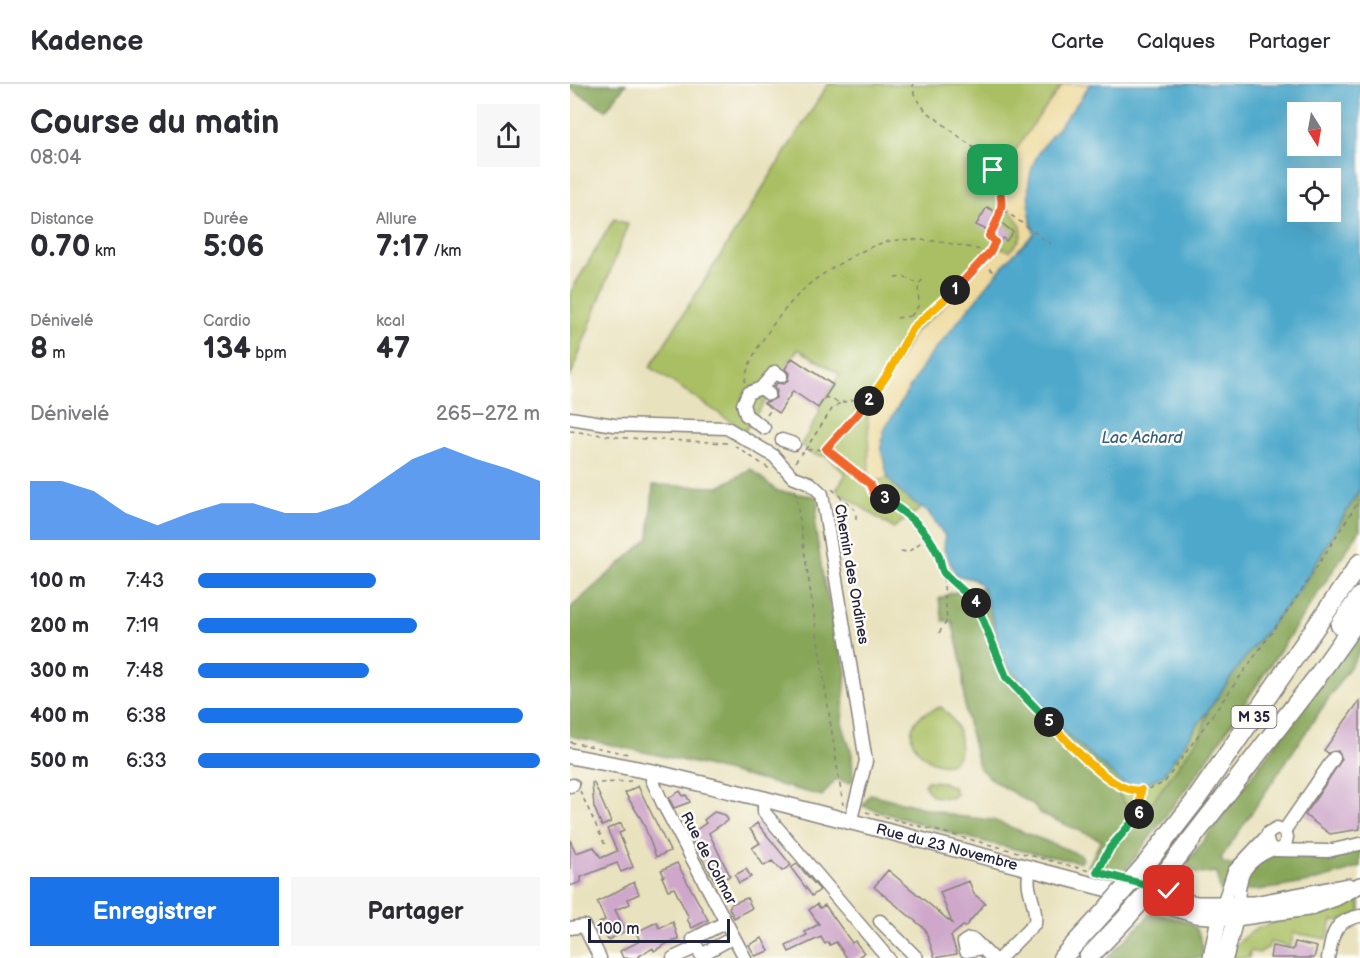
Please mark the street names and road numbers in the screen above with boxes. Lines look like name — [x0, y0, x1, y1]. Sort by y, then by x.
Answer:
street label: Chemin des Ondines — [830, 503, 873, 646]
road number: M 35 — [1232, 706, 1276, 728]
street label: Rue de Colmar — [676, 809, 741, 908]
street label: Rue du 23 Novembre — [874, 820, 1020, 875]

